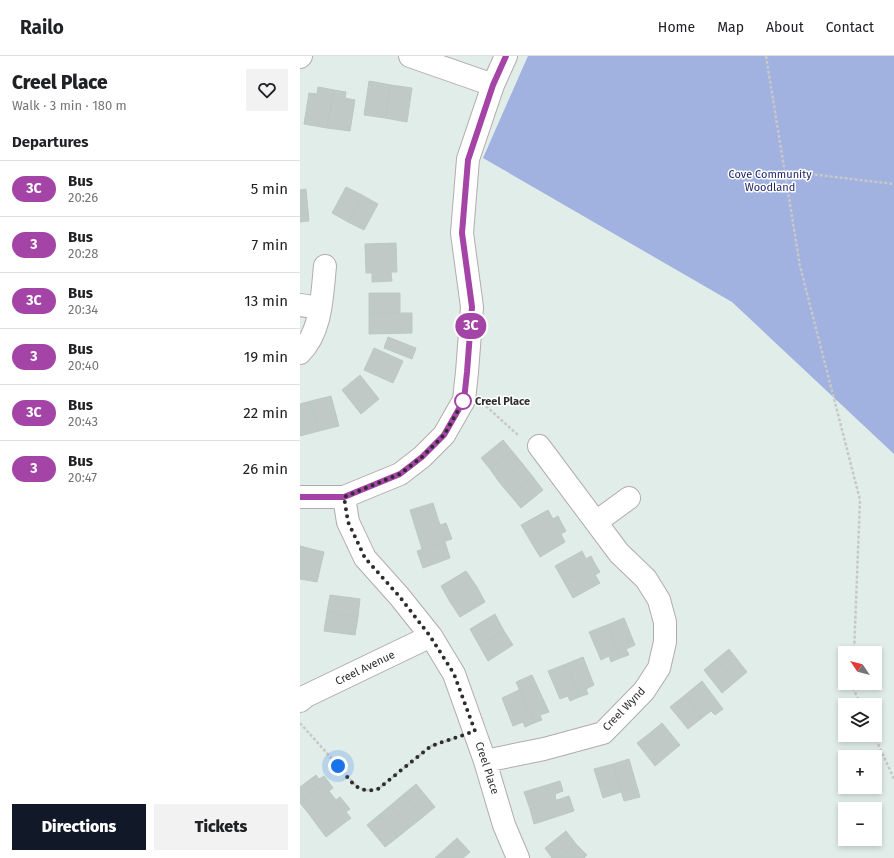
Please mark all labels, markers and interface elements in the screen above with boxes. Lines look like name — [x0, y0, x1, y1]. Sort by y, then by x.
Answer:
text: Railo — [20, 16, 64, 39]
text: Home — [658, 19, 695, 36]
text: Map — [717, 19, 744, 36]
text: About — [766, 19, 804, 36]
text: Contact — [826, 19, 874, 36]
button: heart — [246, 69, 288, 111]
text: Creel Place — [12, 71, 108, 94]
text: Walk · 3 min · 180 m — [12, 98, 127, 113]
text: Departures — [12, 133, 89, 151]
park label: Cove Community Woodland — [728, 168, 812, 194]
text: Bus — [68, 172, 93, 190]
text: 3C — [26, 180, 42, 197]
text: 5 min — [251, 180, 288, 198]
text: 20:26 — [68, 190, 98, 205]
text: Bus — [68, 228, 93, 246]
text: 3 — [30, 236, 38, 253]
text: 7 min — [251, 236, 288, 254]
text: 20:28 — [68, 246, 98, 261]
text: Bus — [68, 284, 93, 302]
text: 3C — [26, 292, 42, 309]
text: 13 min — [244, 292, 288, 310]
text: 20:34 — [68, 302, 98, 317]
line badge: 3C — [453, 313, 489, 339]
text: 3C — [463, 317, 479, 334]
text: Bus — [68, 340, 93, 358]
text: 3 — [30, 348, 38, 365]
text: 19 min — [244, 348, 288, 366]
text: 20:40 — [68, 358, 99, 373]
marker: Creel Place — [454, 392, 472, 410]
place label: Creel Place — [475, 395, 530, 408]
text: Bus — [68, 396, 93, 414]
text: 3C — [26, 404, 42, 421]
text: 22 min — [243, 404, 288, 422]
text: 20:43 — [68, 414, 98, 429]
text: Bus — [68, 452, 93, 470]
text: 3 — [30, 460, 38, 477]
text: 26 min — [243, 460, 288, 478]
text: 20:47 — [68, 470, 97, 485]
north arrow — [838, 646, 882, 690]
map controls — [838, 646, 882, 846]
street label: Creel Avenue — [333, 648, 397, 688]
street label: Creel Wynd — [600, 685, 648, 733]
button: layers — [838, 698, 882, 742]
street label: Creel Place — [472, 740, 502, 796]
button: + — [838, 750, 882, 794]
your location — [328, 756, 348, 776]
button: − — [838, 802, 882, 846]
button: Directions — [12, 804, 146, 850]
button: Tickets — [154, 804, 288, 850]

